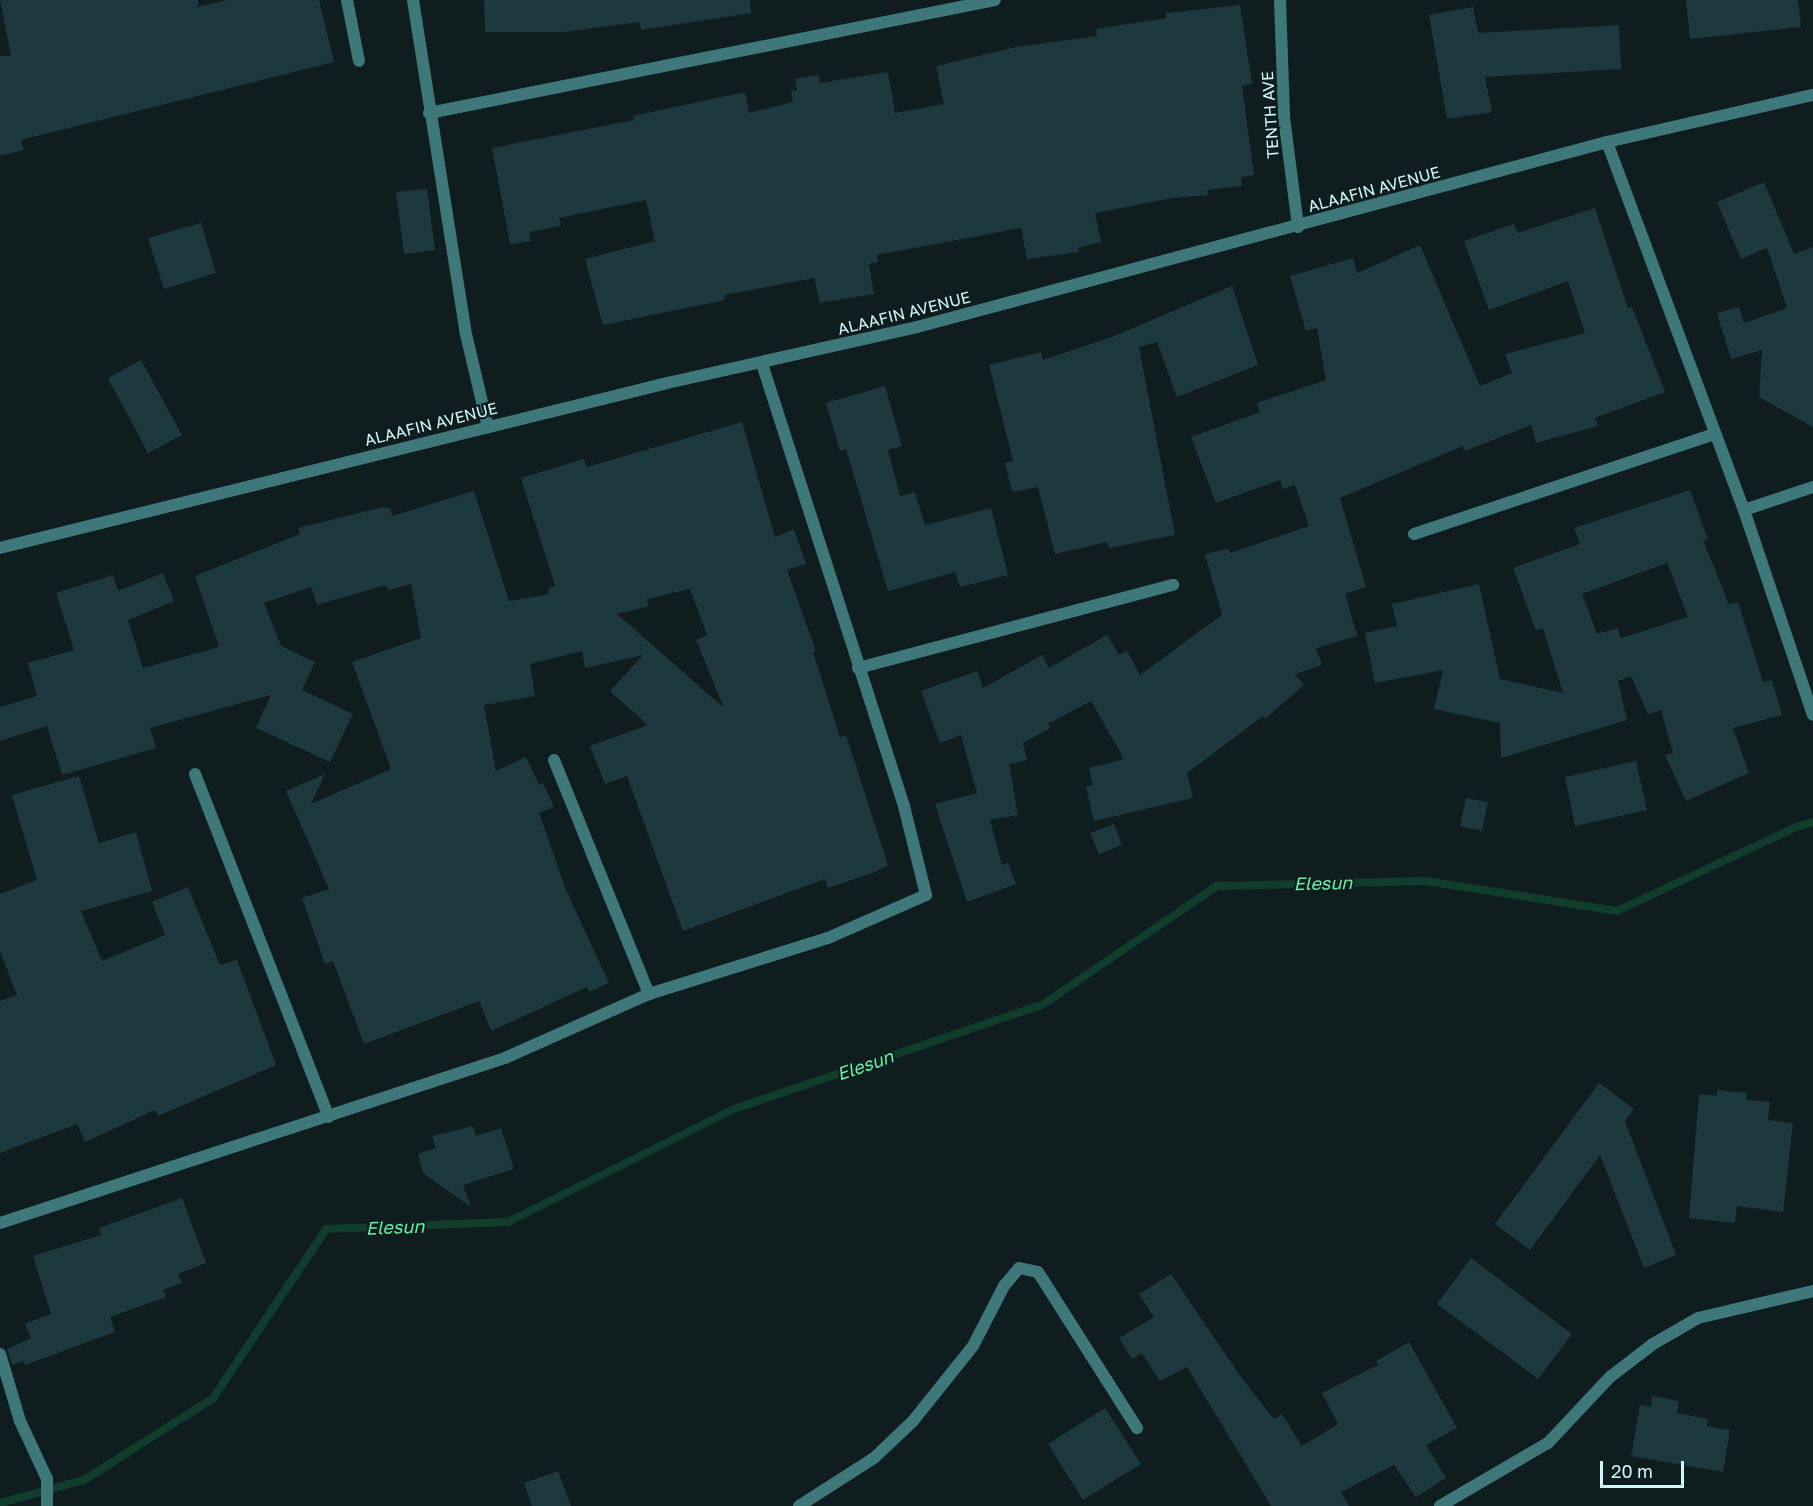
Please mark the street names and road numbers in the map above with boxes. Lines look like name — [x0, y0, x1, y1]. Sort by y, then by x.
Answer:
street label: TENTH AVE — [1257, 71, 1283, 159]
street label: ALAAFIN AVENUE — [1306, 162, 1442, 216]
street label: ALAAFIN AVENUE — [836, 287, 972, 339]
street label: ALAAFIN AVENUE — [363, 398, 499, 450]

